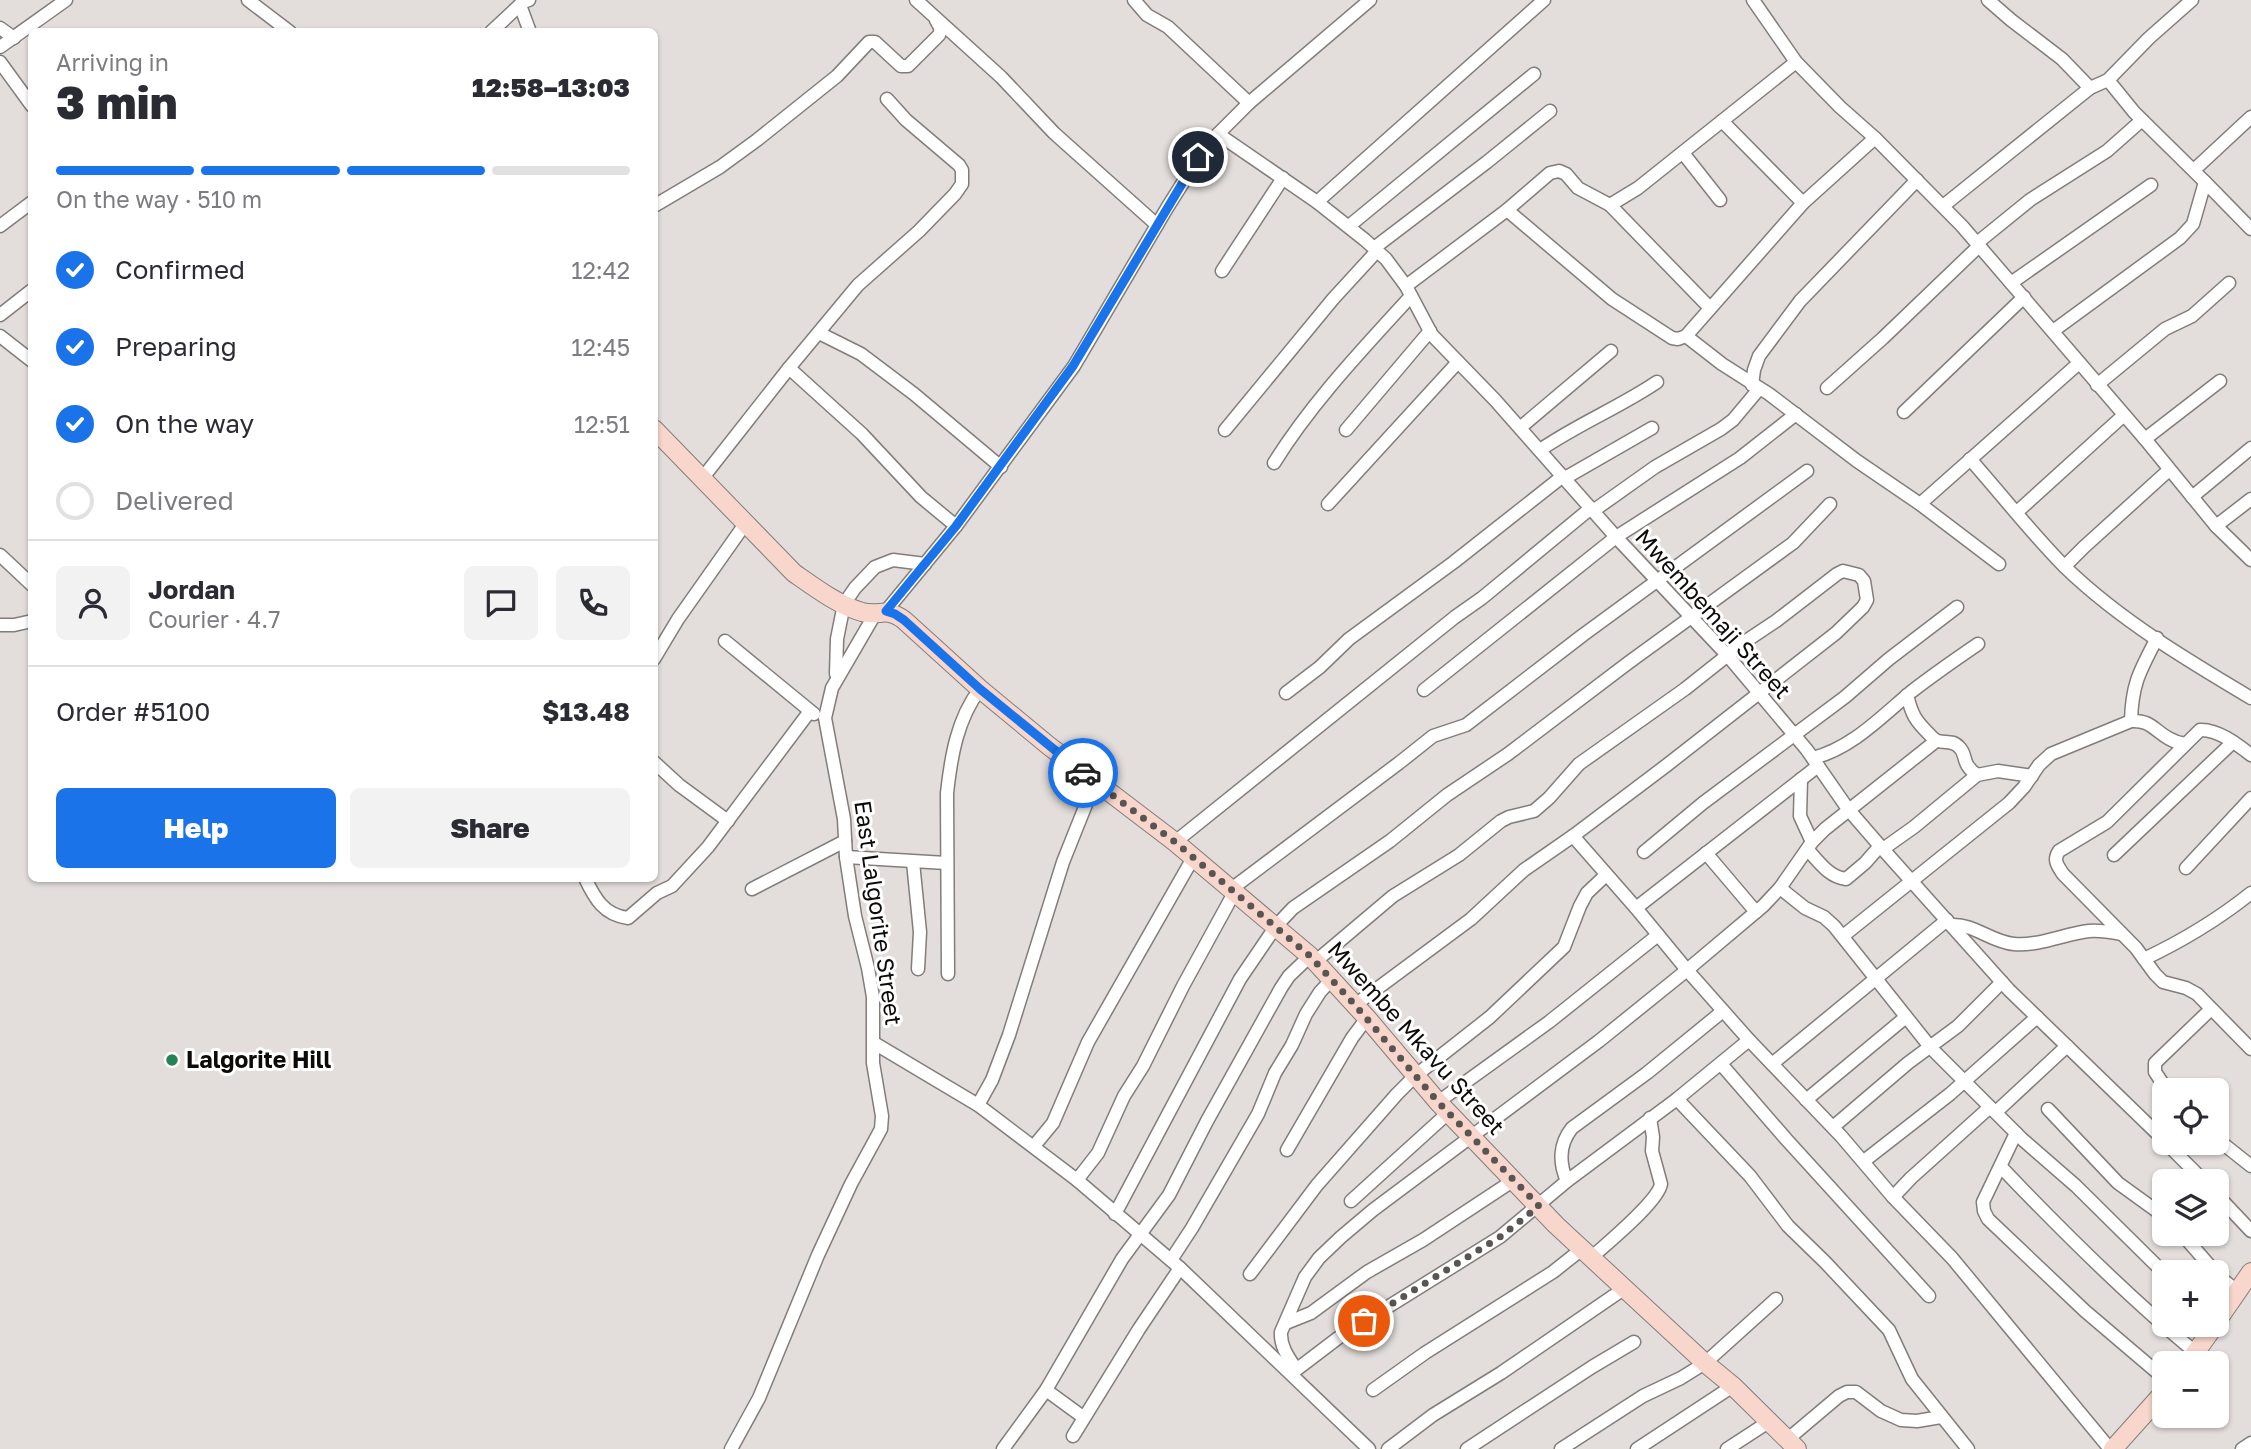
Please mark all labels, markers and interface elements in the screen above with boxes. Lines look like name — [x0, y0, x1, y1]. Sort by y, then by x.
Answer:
text: Arriving in — [56, 48, 169, 76]
text: 12:58–13:03 — [472, 72, 630, 103]
text: 3 min — [56, 74, 178, 129]
pin — [1168, 127, 1228, 187]
icon: home — [1179, 138, 1217, 176]
text: On the way · 510 m — [56, 185, 262, 213]
icon: check — [56, 251, 94, 289]
text: Confirmed — [115, 254, 245, 285]
text: 12:42 — [571, 256, 630, 284]
icon: check — [56, 328, 94, 366]
text: Preparing — [115, 331, 237, 362]
text: 12:45 — [571, 333, 630, 361]
icon: check — [56, 405, 94, 443]
text: On the way — [115, 408, 254, 439]
text: 12:51 — [574, 410, 630, 438]
text: Delivered — [115, 485, 234, 516]
street label: Mwembemaji Street — [1630, 523, 1797, 704]
button: person — [56, 566, 130, 640]
button: chat — [464, 566, 538, 640]
button: phone — [556, 566, 630, 640]
text: Jordan — [148, 574, 235, 605]
text: Courier · 4.7 — [148, 605, 280, 633]
text: Order #5100 — [56, 696, 210, 727]
text: $13.48 — [542, 696, 630, 727]
courier — [1048, 738, 1118, 808]
icon: car — [1064, 754, 1102, 792]
button: Help — [56, 788, 336, 868]
button: Share — [350, 788, 630, 868]
street label: East Lalgorite Street — [849, 799, 909, 1027]
street label: Mwembe Mkavu Street — [1322, 935, 1511, 1140]
place label: Lalgorite Hill — [186, 1045, 331, 1073]
marker: Lalgorite Hill — [164, 1052, 180, 1068]
map controls — [2152, 1078, 2229, 1428]
button: locate — [2152, 1078, 2229, 1155]
button: layers — [2152, 1169, 2229, 1246]
button: + — [2152, 1260, 2229, 1337]
pin — [1334, 1291, 1394, 1351]
icon: bag — [1345, 1302, 1383, 1340]
button: − — [2152, 1351, 2229, 1428]

